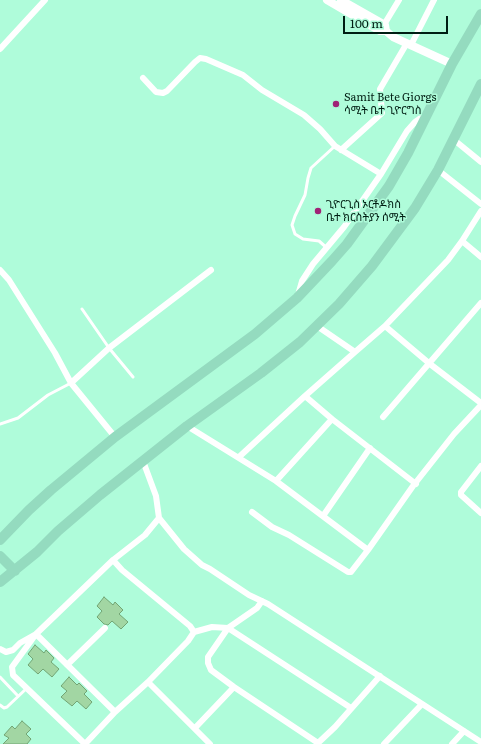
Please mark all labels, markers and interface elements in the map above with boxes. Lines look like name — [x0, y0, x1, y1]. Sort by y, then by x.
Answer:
scale bar — [345, 8, 450, 34]
text: 100 m — [350, 14, 383, 32]
place label: Samit Bete Giorgs ሳሚት ቤተ ጊዮርግስ — [344, 91, 436, 117]
marker: Samit Bete Giorgs ሳሚት ቤተ ጊዮርግስ — [331, 99, 341, 109]
place label: ጊዮርጊስ ኦርቶዶክስ ቤተ ክርስትያን ሰሚት — [326, 198, 406, 224]
marker: ጊዮርጊስ ኦርቶዶክስ ቤተ ክርስትያን ሰሚት — [313, 206, 323, 216]

